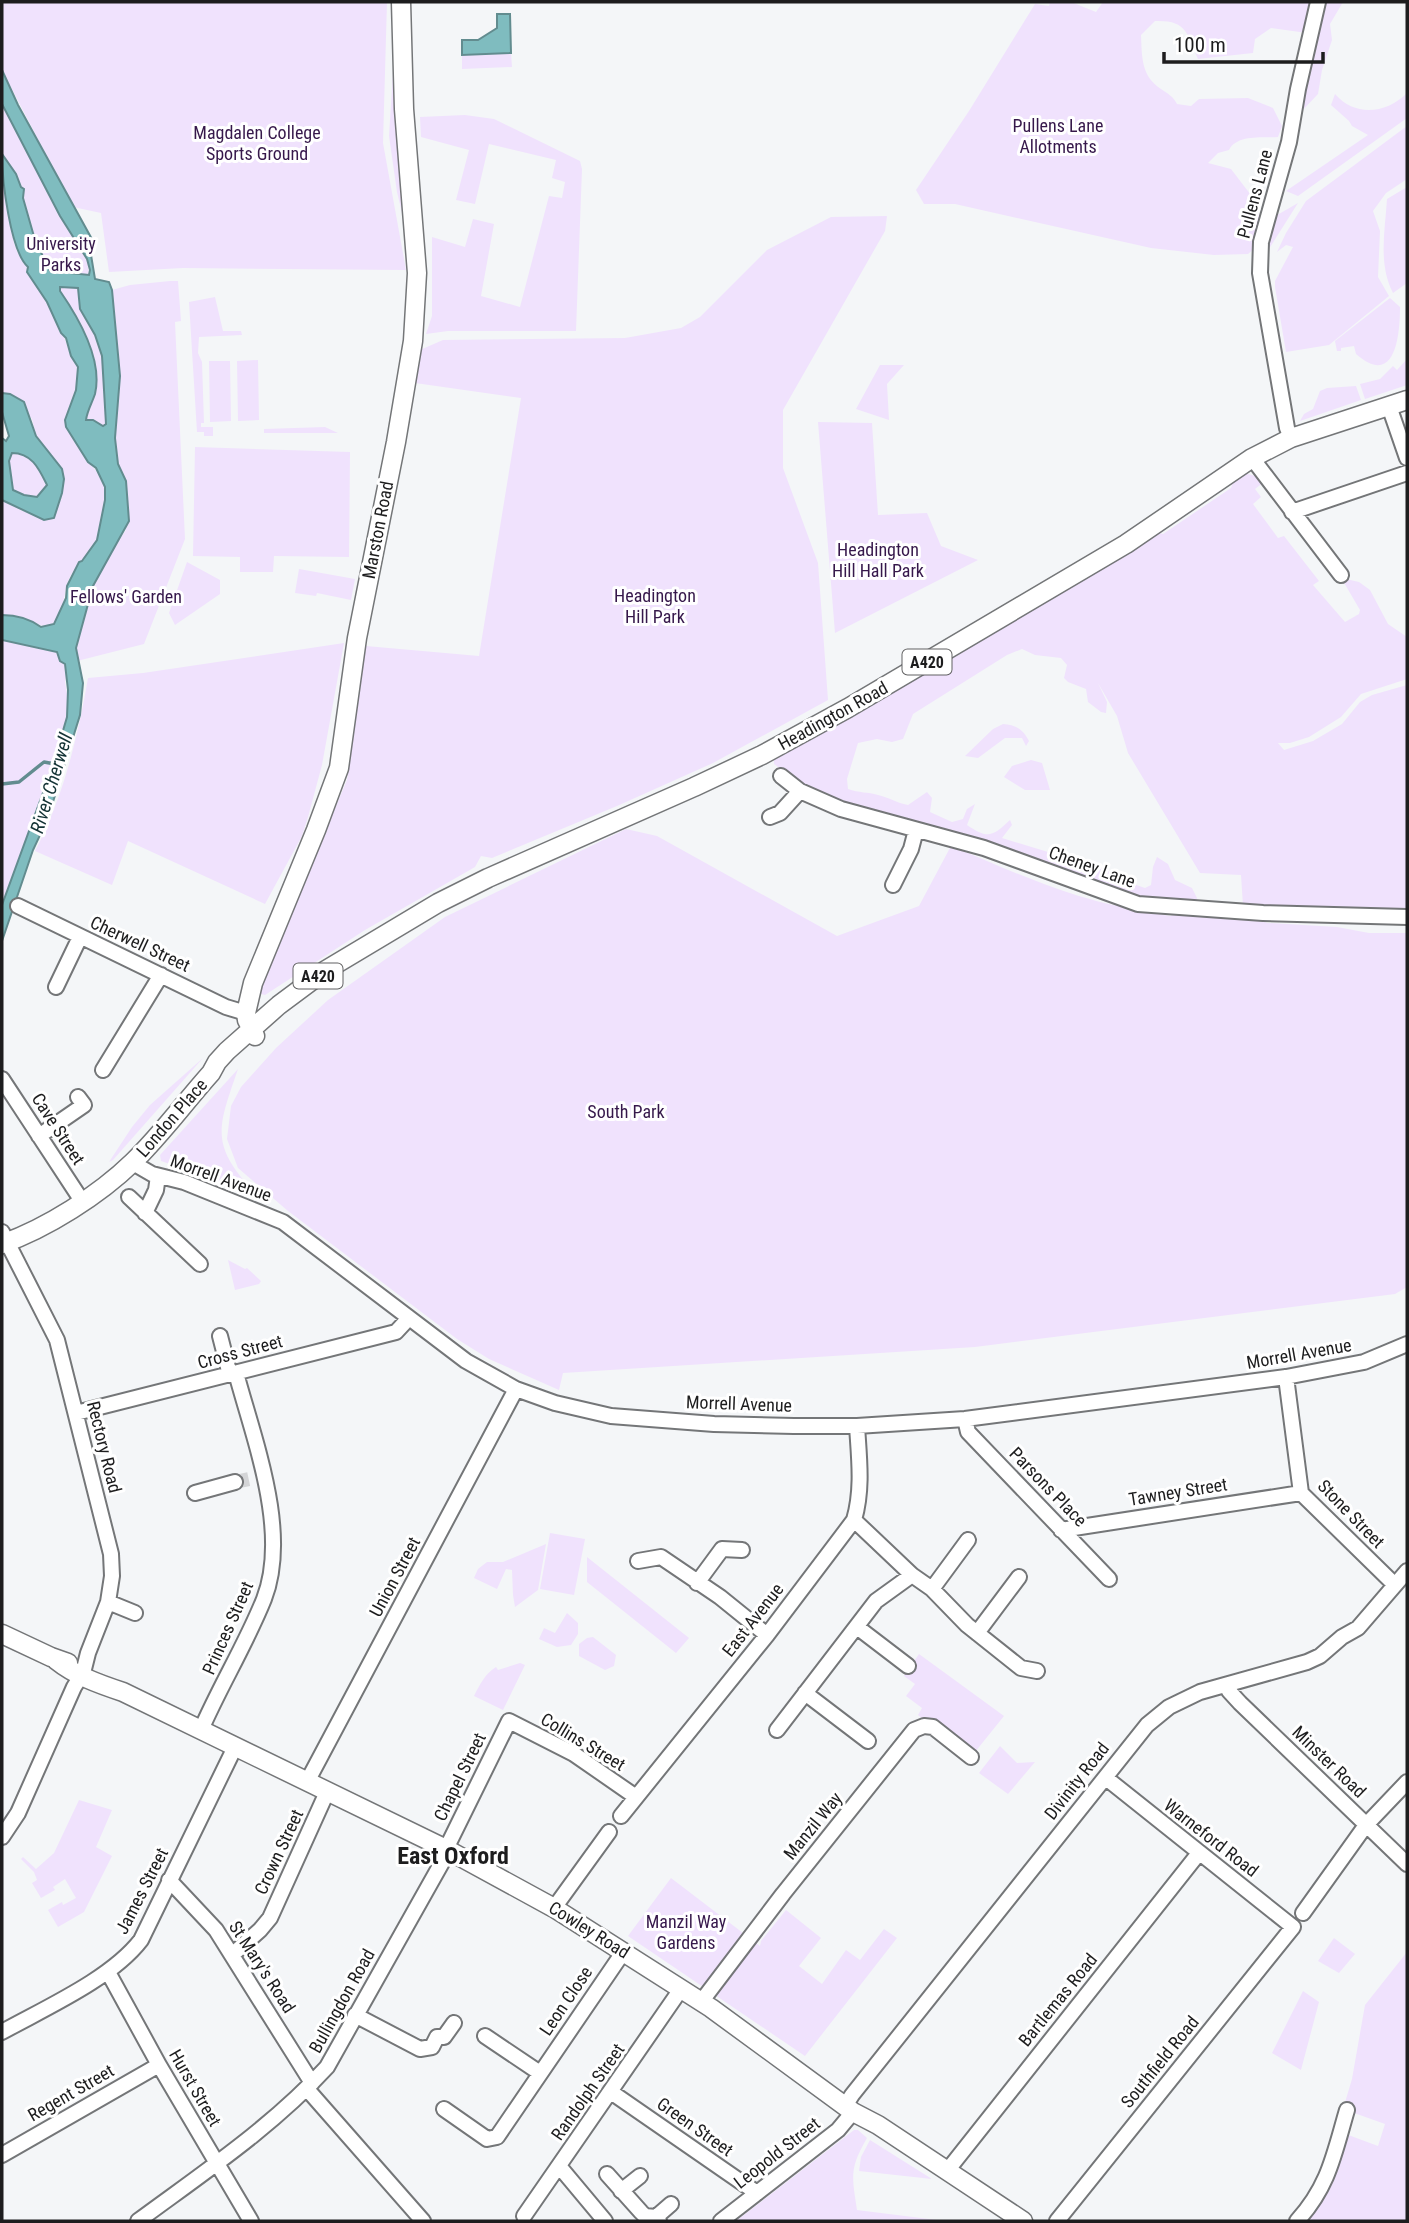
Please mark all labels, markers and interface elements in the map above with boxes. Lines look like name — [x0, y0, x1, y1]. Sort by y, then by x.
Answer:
scale bar — [1164, 21, 1323, 65]
text: 100 m — [1174, 33, 1226, 57]
park label: Pullens Lane Allotments — [1013, 115, 1103, 157]
park label: Magdalen College Sports Ground — [193, 122, 321, 164]
street label: Pullens Lane — [1233, 147, 1276, 240]
park label: University Parks — [26, 233, 96, 275]
street label: Marston Road — [358, 479, 397, 581]
park label: Headington Hill Hall Park — [832, 539, 924, 581]
park label: Headington Hill Park — [614, 585, 696, 627]
park label: Fellows' Garden — [70, 586, 182, 607]
road number: A420 — [902, 650, 951, 674]
street label: Headington Road — [774, 677, 891, 754]
water label: River Cherwell — [25, 730, 78, 836]
street label: Cheney Lane — [1046, 841, 1138, 892]
street label: Cherwell Street — [87, 911, 193, 976]
road number: A420 — [294, 964, 342, 988]
street label: London Place — [132, 1074, 211, 1161]
street label: Cave Street — [28, 1089, 89, 1168]
park label: South Park — [587, 1101, 665, 1122]
street label: Morrell Avenue — [168, 1150, 275, 1206]
street label: Cross Street — [195, 1330, 285, 1373]
street label: Morrell Avenue — [1245, 1334, 1353, 1373]
street label: Morrell Avenue — [686, 1391, 792, 1416]
street label: Rectory Road — [83, 1399, 126, 1495]
street label: Parsons Place — [1005, 1443, 1091, 1531]
street label: Tawney Street — [1127, 1473, 1229, 1510]
street label: Stone Street — [1314, 1475, 1389, 1552]
street label: Union Street — [365, 1533, 424, 1620]
street label: Princes Street — [198, 1578, 257, 1678]
street label: East Avenue — [718, 1579, 788, 1660]
street label: Collins Street — [537, 1708, 629, 1775]
street label: Minster Road — [1288, 1721, 1371, 1802]
street label: Chapel Street — [429, 1729, 490, 1824]
street label: Divinity Road — [1040, 1738, 1113, 1823]
street label: Manzil Way — [779, 1787, 846, 1864]
street label: Warneford Road — [1160, 1794, 1263, 1881]
street label: Crown Street — [250, 1806, 307, 1898]
district label: East Oxford — [397, 1842, 509, 1870]
street label: James Street — [111, 1844, 172, 1937]
street label: Cowley Road — [545, 1897, 633, 1963]
park label: Manzil Way Gardens — [646, 1911, 727, 1953]
street label: St Mary's Road — [225, 1917, 300, 2017]
street label: Bullingdon Road — [304, 1945, 379, 2056]
street label: Bartlemas Road — [1014, 1949, 1101, 2050]
street label: Leon Close — [535, 1962, 596, 2039]
street label: Southfield Road — [1116, 2012, 1203, 2112]
street label: Randolph Street — [547, 2039, 629, 2144]
street label: Hurst Street — [165, 2046, 226, 2130]
street label: Regent Street — [24, 2060, 117, 2126]
street label: Green Street — [653, 2093, 737, 2160]
street label: Leopold Street — [730, 2113, 824, 2193]

